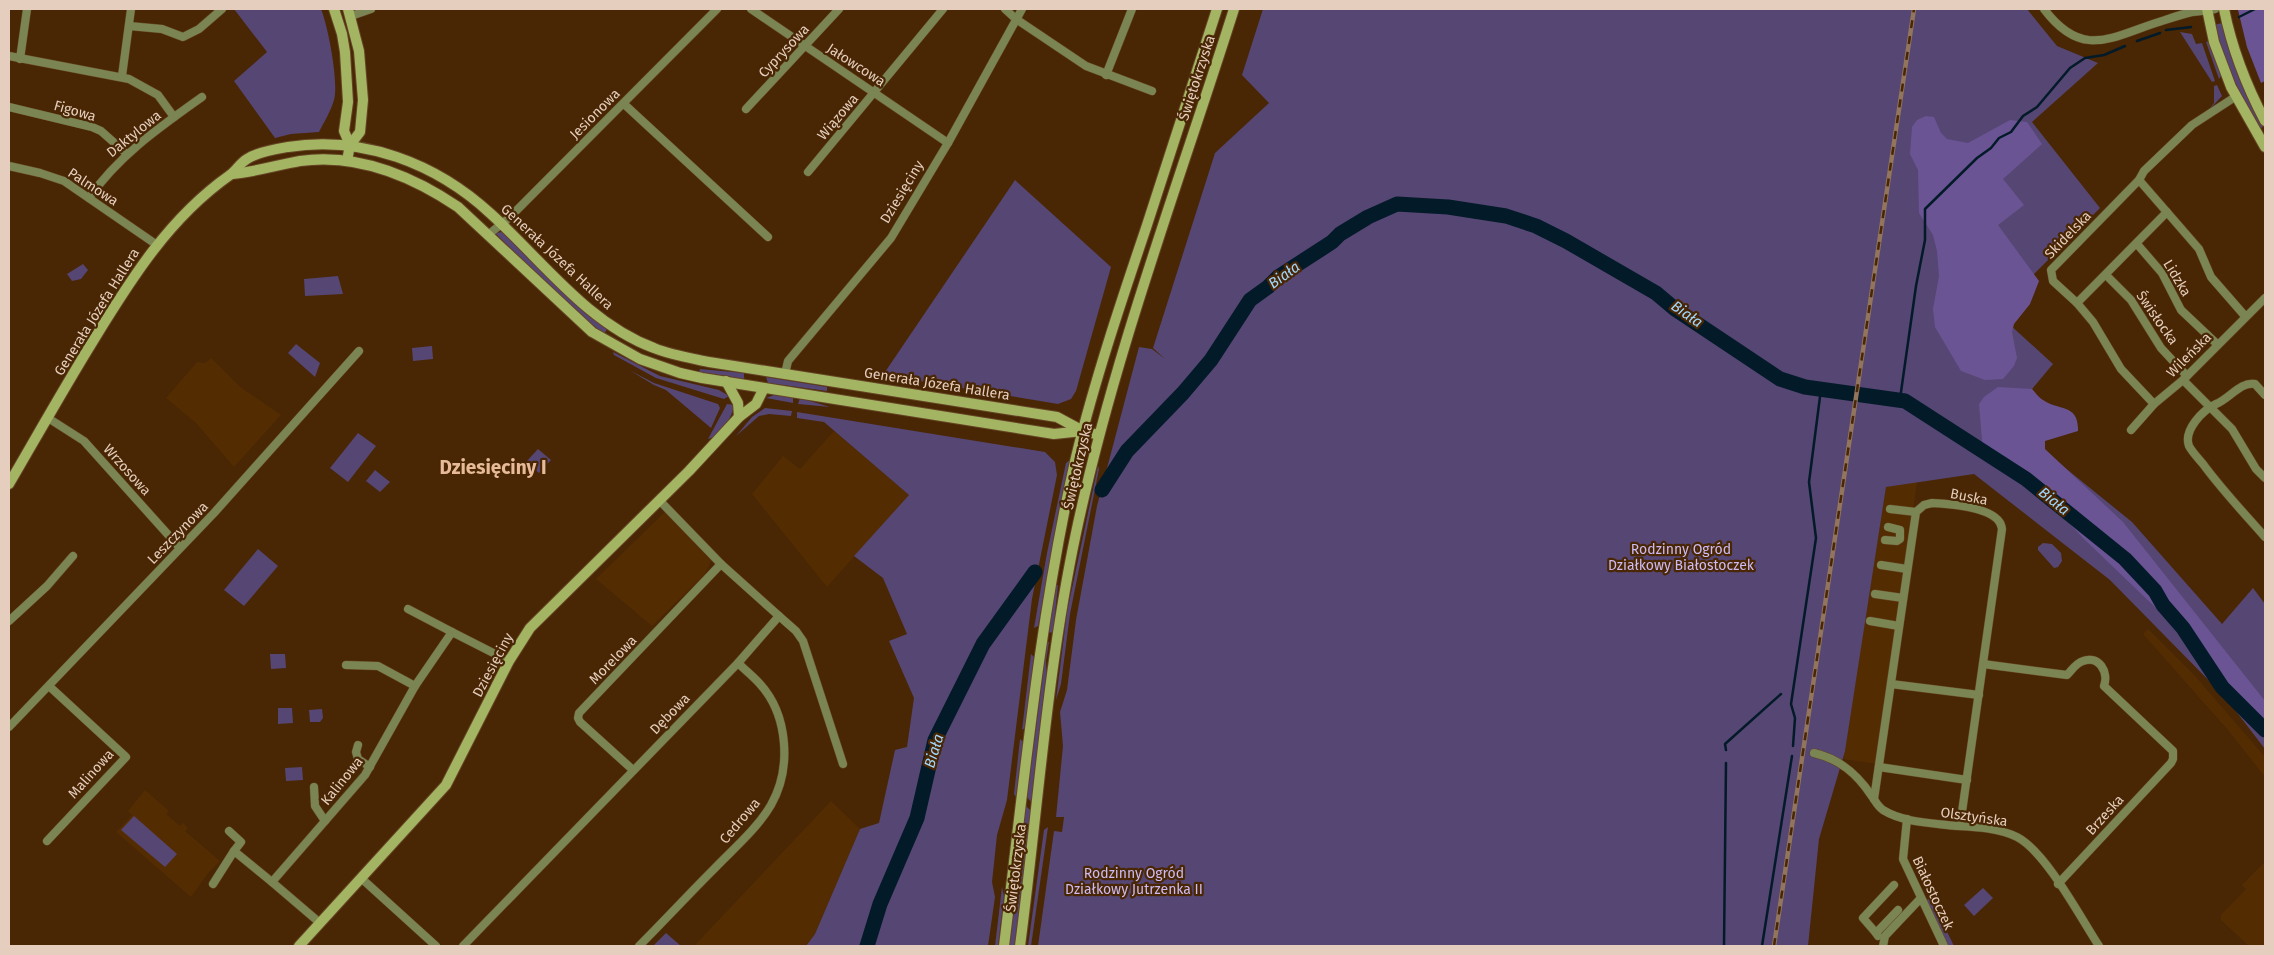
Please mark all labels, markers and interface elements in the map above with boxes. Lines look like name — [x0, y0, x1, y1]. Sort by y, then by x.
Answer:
street label: Cyprysowa — [755, 21, 813, 81]
street label: Świętokrzyska — [1174, 33, 1219, 123]
street label: Jałowcowa — [824, 40, 888, 90]
street label: Jesionowa — [566, 85, 624, 143]
street label: Wiązowa — [814, 91, 862, 143]
street label: Figowa — [52, 97, 98, 125]
street label: Daktylowa — [103, 107, 165, 161]
street label: Dziesięciny — [877, 157, 927, 227]
street label: Palmowa — [65, 164, 121, 210]
street label: Generała Józefa Hallera — [497, 201, 617, 313]
street label: Skidelska — [2041, 208, 2095, 262]
street label: Generała Józefa Hallera — [51, 245, 143, 379]
street label: Lidzka — [2159, 256, 2195, 300]
water label: Biała — [1265, 258, 1303, 292]
street label: Świsłocka — [2132, 287, 2182, 348]
water label: Biała — [1668, 297, 1706, 331]
street label: Wileńska — [2163, 329, 2215, 381]
street label: Generała Józefa Hallera — [863, 364, 1011, 404]
street label: Świętokrzyska — [1059, 421, 1096, 511]
street label: Wrzosowa — [100, 441, 154, 499]
district label: Dziesięciny I — [440, 456, 547, 479]
water label: Biała — [2035, 483, 2073, 519]
street label: Buska — [1949, 485, 1989, 509]
street label: Leszczynowa — [144, 498, 212, 568]
park label: Rodzinny Ogród Działkowy Białostoczek — [1608, 541, 1755, 574]
street label: Dziesięciny — [469, 630, 517, 700]
street label: Morelowa — [586, 632, 640, 688]
street label: Dębowa — [646, 690, 694, 738]
water label: Biała — [920, 732, 948, 770]
street label: Malinowa — [65, 746, 117, 802]
street label: Kalinowa — [317, 753, 367, 809]
street label: Brzeska — [2082, 791, 2128, 839]
street label: Cedrowa — [716, 795, 764, 847]
street label: Olsztyńska — [1939, 804, 2009, 830]
street label: Świętokrzyska — [1001, 823, 1030, 913]
street label: Białostoczek — [1909, 853, 1958, 933]
park label: Rodzinny Ogród Działkowy Jutrzenka II — [1065, 865, 1203, 898]

